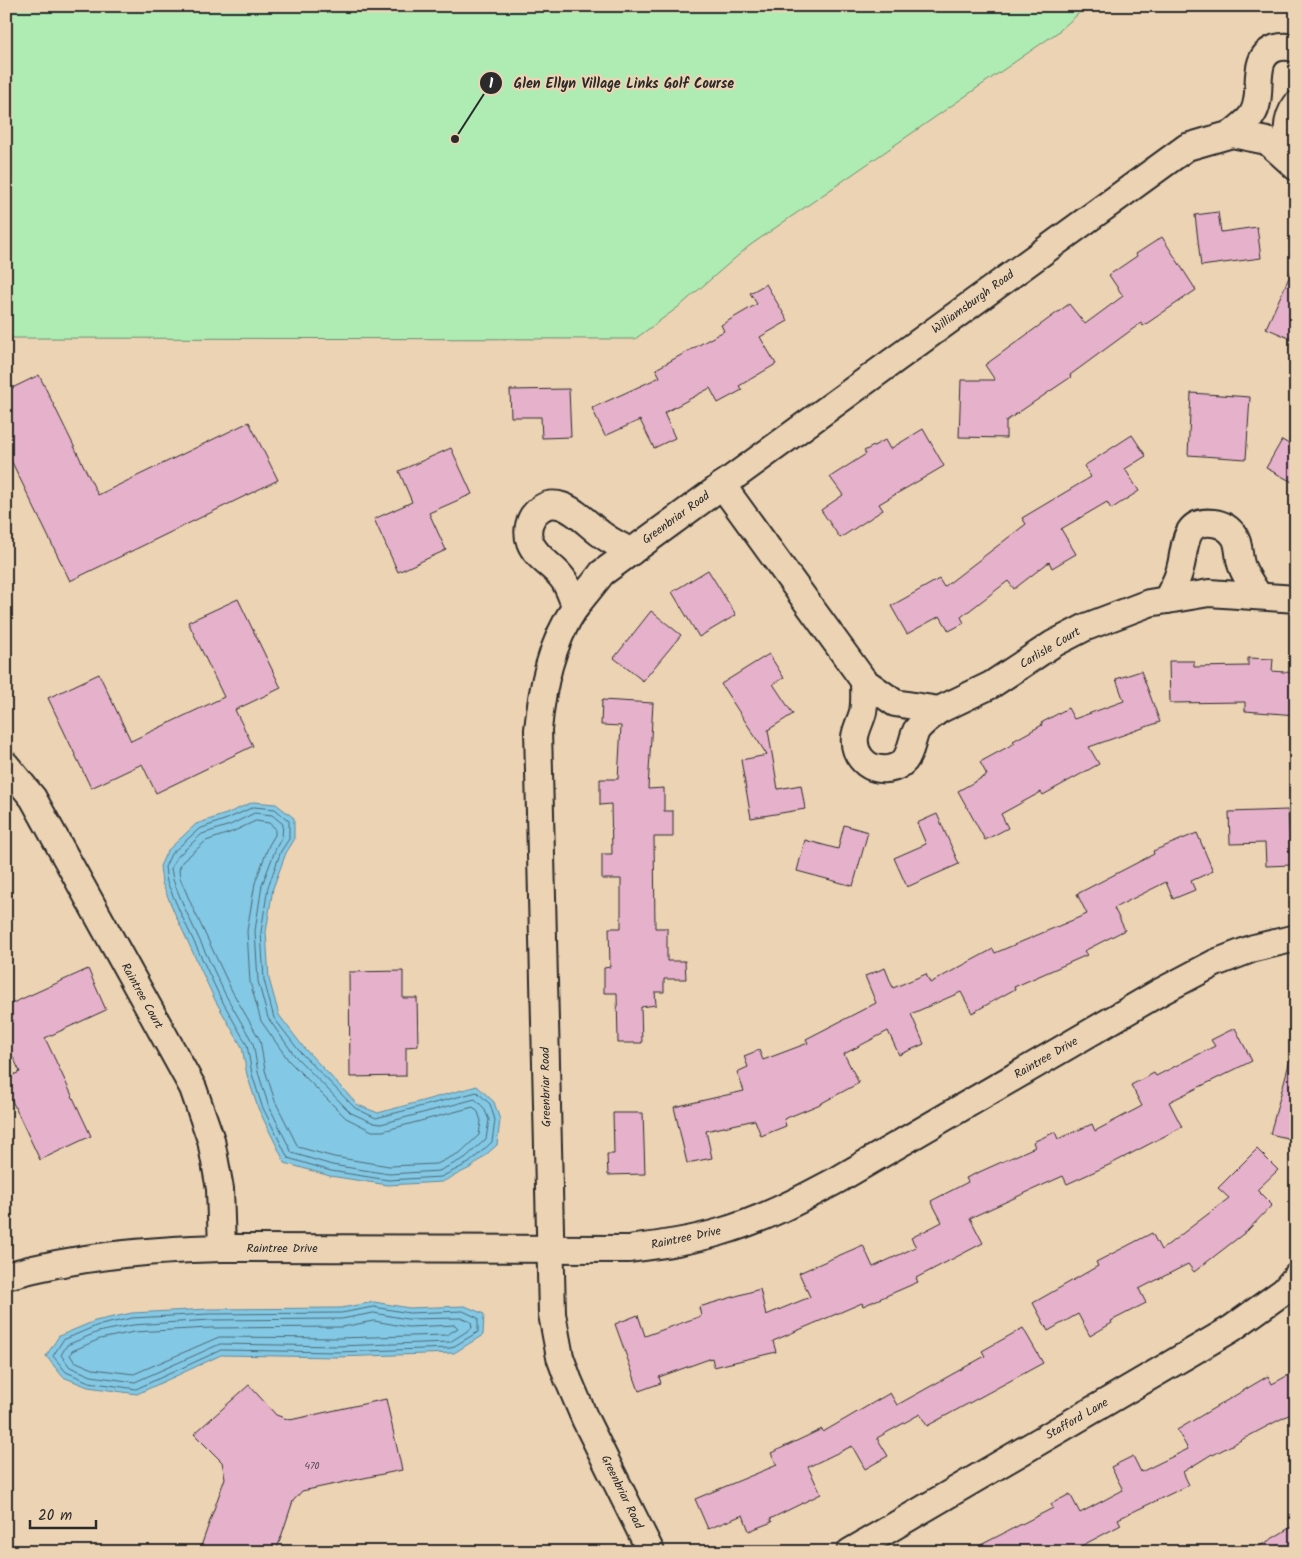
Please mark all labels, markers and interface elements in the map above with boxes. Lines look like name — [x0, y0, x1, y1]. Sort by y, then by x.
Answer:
callout: Glen Ellyn Village Links Golf Course — [479, 69, 744, 98]
text: 1 — [489, 72, 494, 96]
text: Glen Ellyn Village Links Golf Course — [514, 73, 734, 95]
street label: Williamsburgh Road — [928, 265, 1019, 339]
street label: Greenbriar Road — [638, 486, 715, 549]
street label: Carlisle Court — [1016, 622, 1084, 674]
street label: Raintree Court — [116, 959, 168, 1033]
street label: Raintree Drive — [1010, 1032, 1082, 1084]
street label: Greenbriar Road — [536, 1046, 556, 1127]
street label: Raintree Drive — [649, 1221, 723, 1255]
street label: Raintree Drive — [246, 1239, 318, 1258]
street label: Stafford Lane — [1042, 1393, 1113, 1445]
street label: Greenbriar Road — [596, 1452, 649, 1533]
house number: 470 — [304, 1458, 320, 1474]
scale bar — [30, 1498, 96, 1530]
text: 20 m — [38, 1504, 72, 1528]

